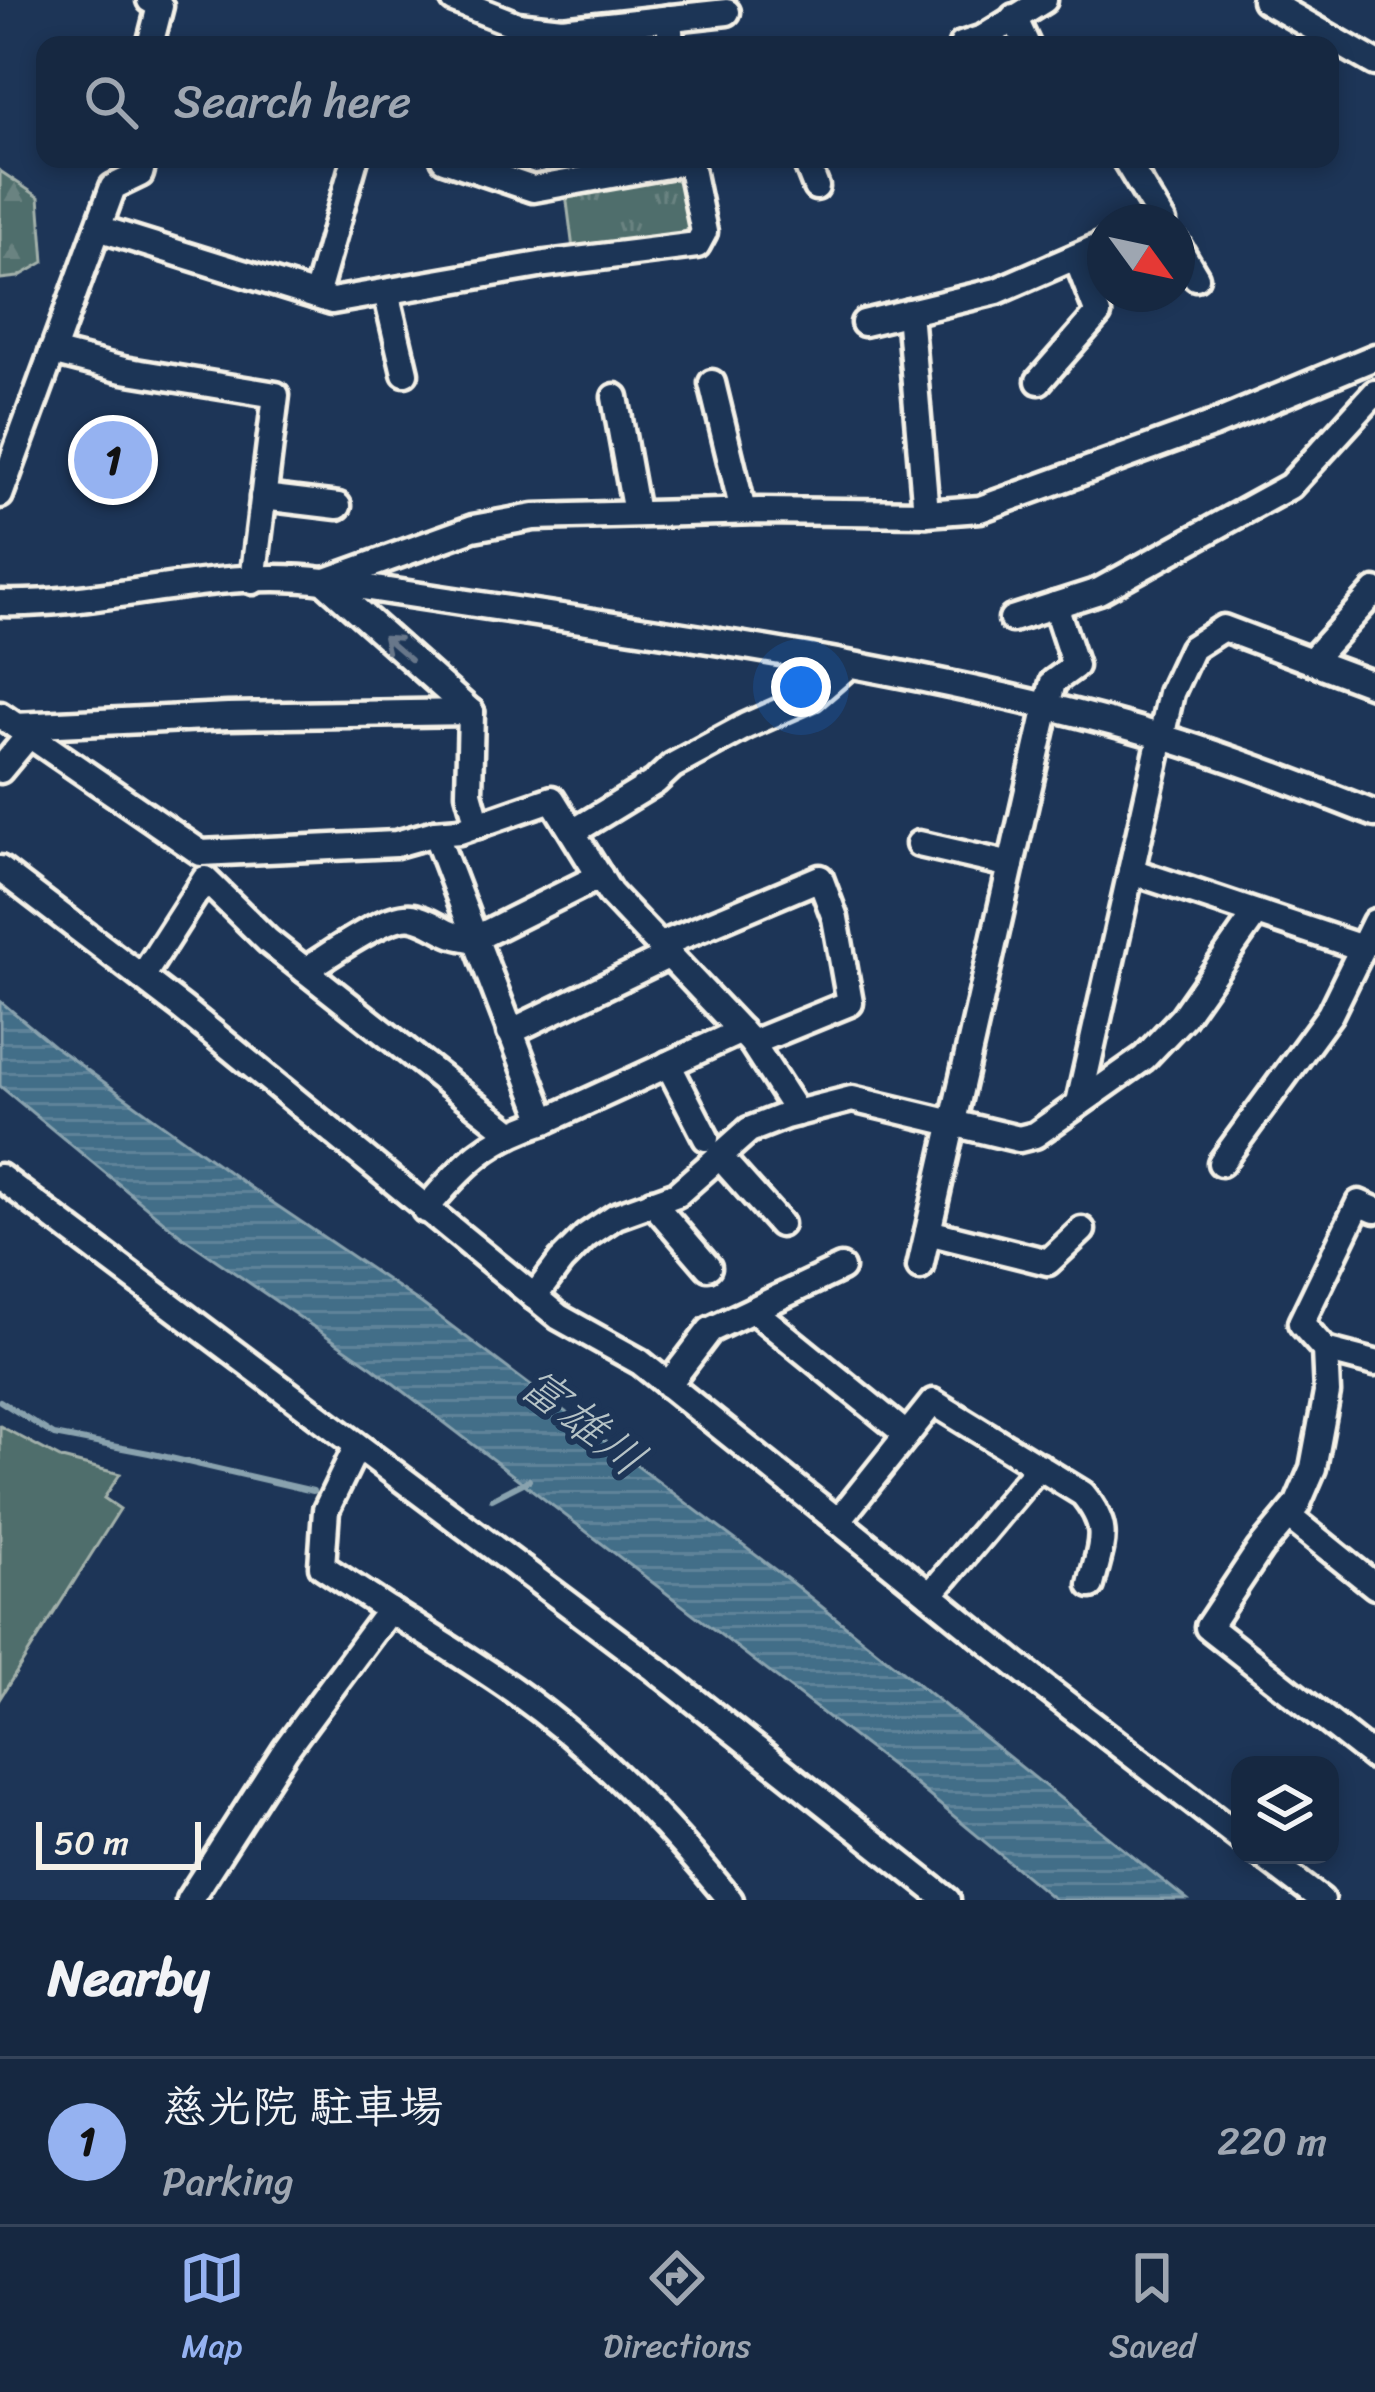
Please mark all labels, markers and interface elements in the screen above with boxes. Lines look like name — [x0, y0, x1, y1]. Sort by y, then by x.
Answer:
search box — [36, 36, 1339, 168]
text: Search here — [174, 62, 411, 142]
icon: search — [78, 69, 144, 135]
north arrow — [1087, 204, 1195, 312]
pin: 1 — [74, 415, 152, 505]
one-way arrow — [382, 634, 412, 662]
your location — [771, 657, 831, 717]
water label: 富雄川 — [500, 1343, 666, 1499]
map controls — [1231, 1756, 1339, 1864]
button: layers — [1231, 1756, 1339, 1864]
text: 50 m — [54, 1814, 129, 1872]
scale bar — [36, 1816, 201, 1869]
text: Nearby — [48, 1933, 209, 2023]
text: 慈光院 駐車場 — [162, 2067, 444, 2147]
text: 1 — [79, 2107, 95, 2176]
text: 220 m — [1217, 2107, 1327, 2176]
text: Parking — [162, 2147, 294, 2216]
tab: Map — [179, 2245, 245, 2375]
tab: Directions — [603, 2245, 751, 2375]
tab: Saved — [1109, 2245, 1196, 2375]

